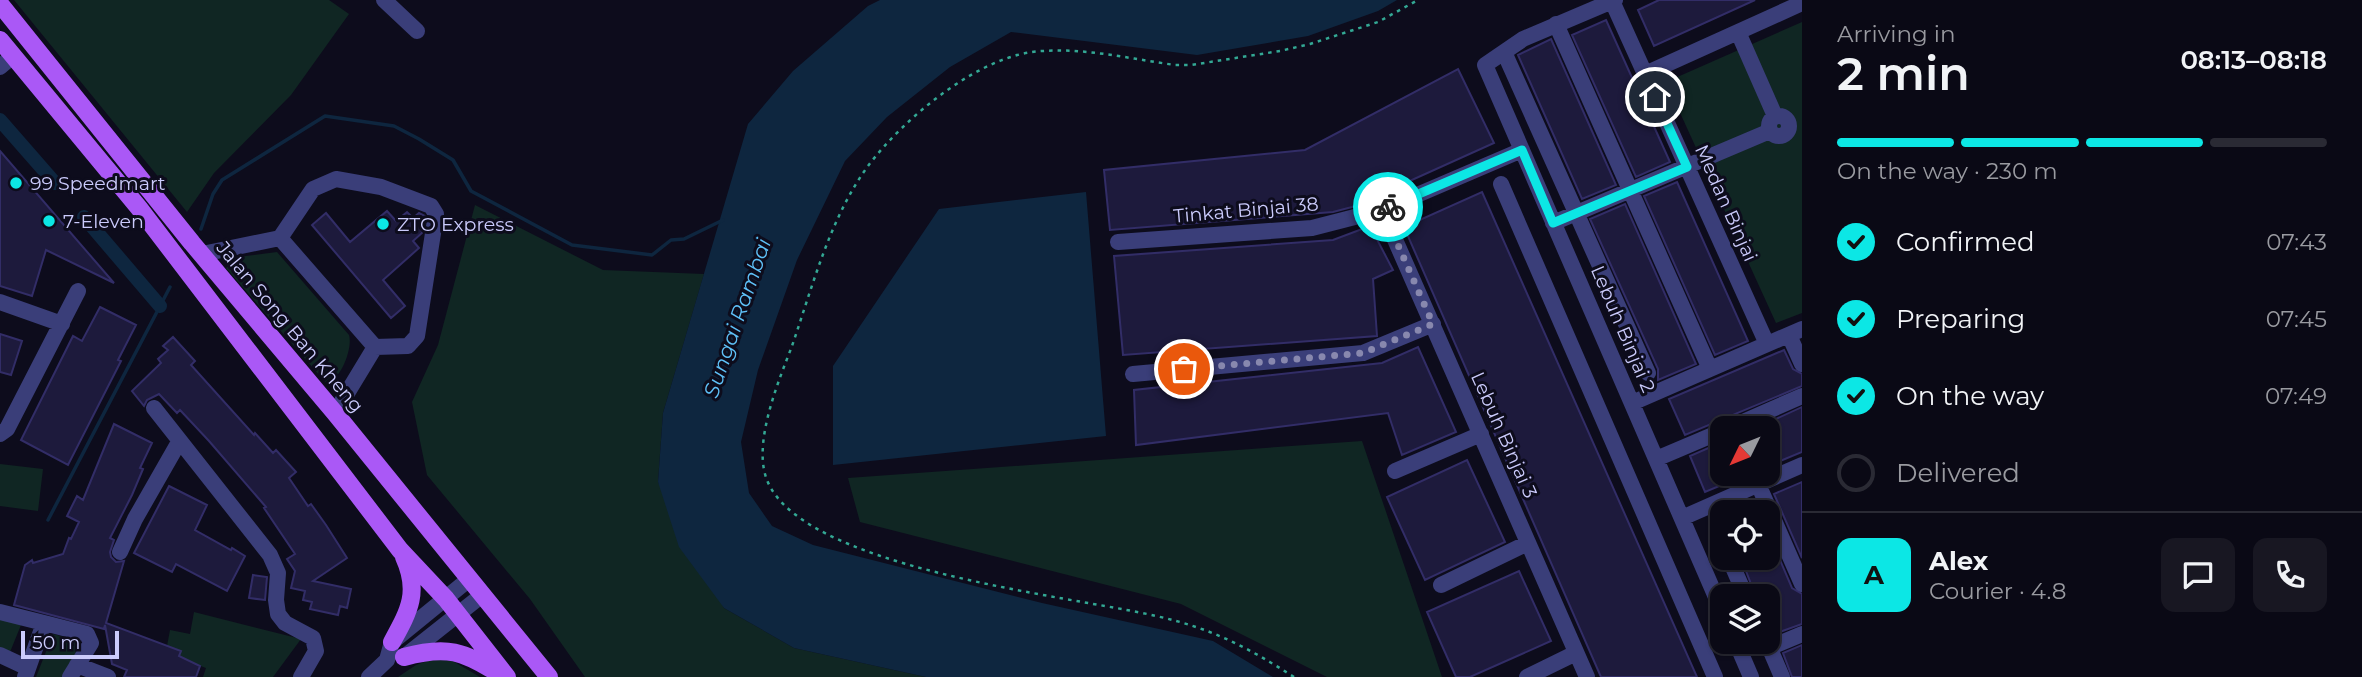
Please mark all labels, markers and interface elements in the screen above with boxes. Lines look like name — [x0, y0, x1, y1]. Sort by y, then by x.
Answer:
text: Arriving in — [1837, 20, 1956, 48]
text: 08:13–08:18 — [2180, 44, 2327, 76]
text: 2 min — [1837, 45, 1970, 102]
pin — [1625, 67, 1685, 127]
icon: home — [1636, 78, 1674, 116]
street label: Medan Binjai — [1690, 141, 1762, 265]
text: On the way · 230 m — [1837, 157, 2058, 185]
place label: 99 Speedmart — [30, 172, 166, 195]
courier — [1353, 172, 1423, 242]
marker: 99 Speedmart — [8, 175, 24, 191]
icon: bike — [1369, 188, 1407, 226]
street label: Tinkat Binjai 38 — [1172, 192, 1320, 228]
place label: 7-Eleven — [63, 210, 144, 233]
marker: 7-Eleven — [41, 213, 57, 229]
place label: ZTO Express — [397, 213, 514, 236]
marker: ZTO Express — [375, 216, 391, 232]
icon: check — [1837, 223, 1875, 261]
text: Confirmed — [1896, 226, 2035, 258]
text: 07:43 — [2266, 228, 2327, 256]
water label: Sungai Rambai — [698, 235, 776, 401]
street label: Jalan Song Ban Kheng — [211, 236, 368, 417]
street label: Lebuh Binjai 2 — [1586, 262, 1660, 396]
icon: check — [1837, 300, 1875, 338]
text: Preparing — [1896, 303, 2025, 335]
text: 07:45 — [2266, 305, 2327, 333]
pin — [1154, 339, 1214, 399]
icon: bag — [1165, 350, 1203, 388]
street label: Lebuh Binjai 3 — [1466, 368, 1542, 502]
icon: check — [1837, 377, 1875, 415]
text: On the way — [1896, 380, 2044, 412]
text: 07:49 — [2265, 382, 2327, 410]
north arrow — [1710, 416, 1780, 486]
map controls — [1710, 416, 1780, 654]
text: Delivered — [1896, 457, 2020, 489]
button: locate — [1710, 500, 1780, 570]
button: chat — [2161, 538, 2235, 612]
button: phone — [2253, 538, 2327, 612]
text: Alex — [1929, 545, 1988, 577]
text: A — [1864, 559, 1884, 591]
text: Courier · 4.8 — [1929, 577, 2066, 605]
button: layers — [1710, 584, 1780, 654]
scale bar — [21, 628, 119, 660]
text: 50 m — [32, 631, 80, 654]

